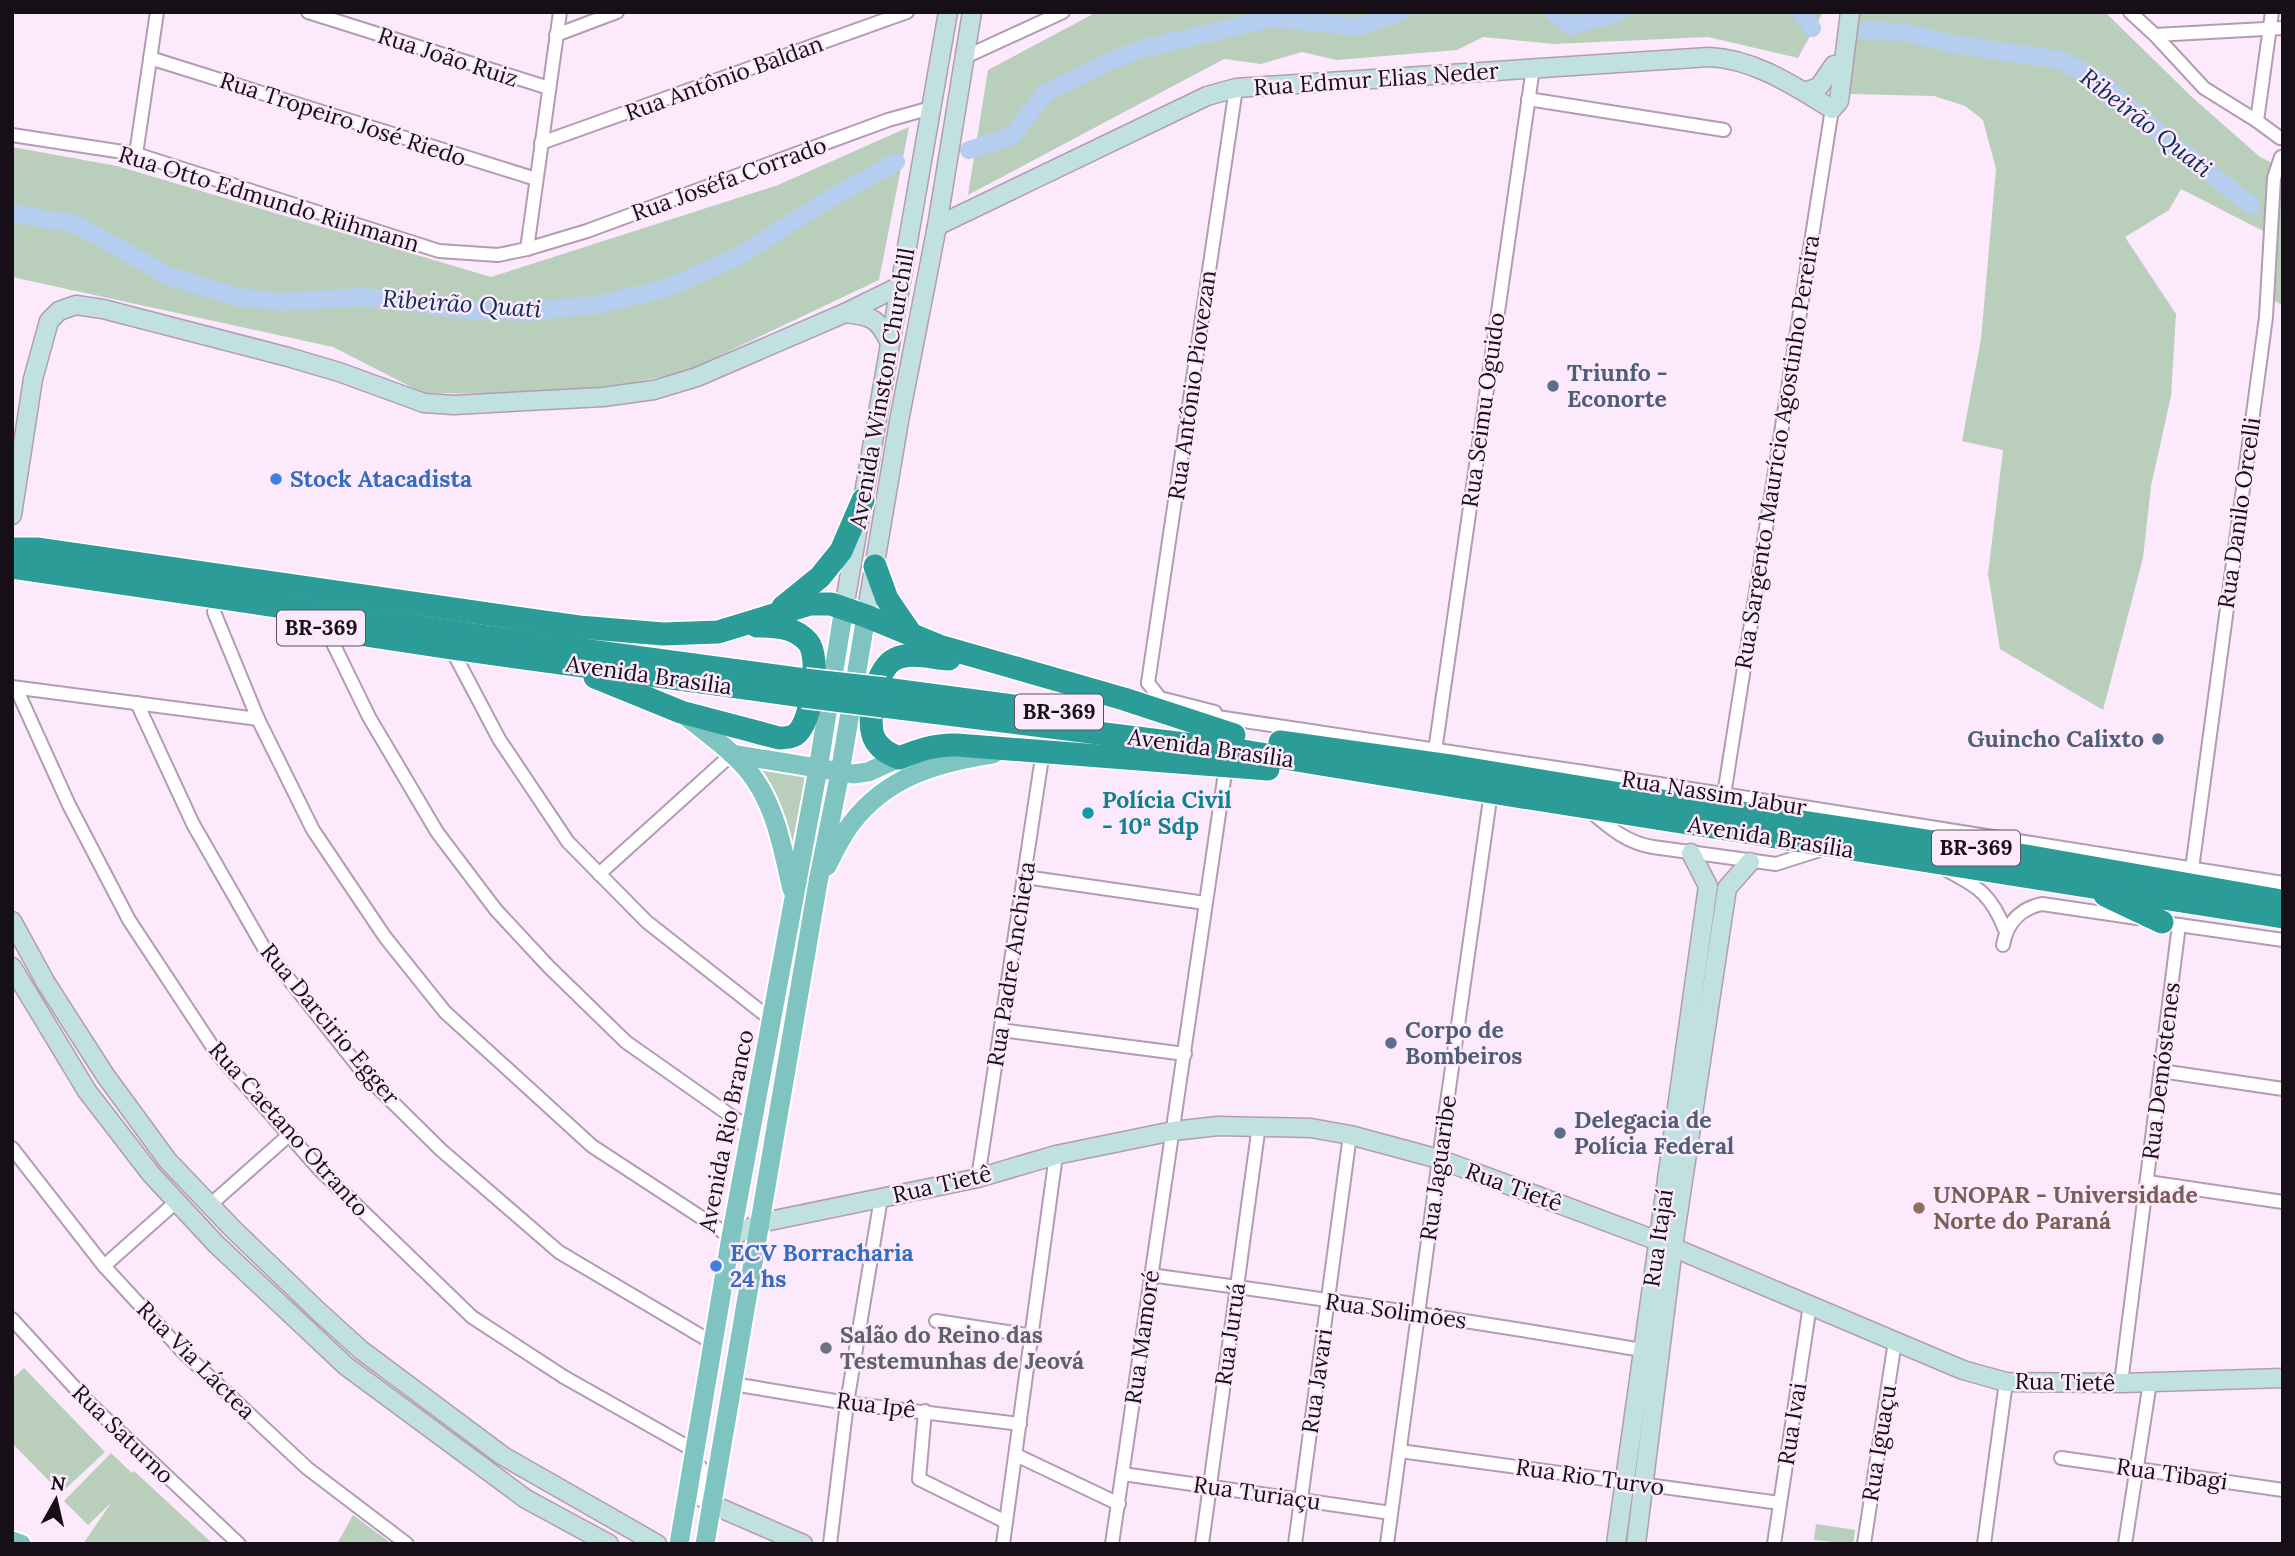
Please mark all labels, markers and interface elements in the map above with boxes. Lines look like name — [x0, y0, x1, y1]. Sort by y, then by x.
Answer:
street label: Rua João Ruiz — [374, 20, 522, 93]
street label: Rua Antônio Baldan — [621, 28, 827, 127]
street label: Rua Edmur Elias Neder — [1252, 55, 1500, 102]
water label: Ribeirão Quati — [2074, 61, 2219, 184]
street label: Rua Tropeiro José Riedo — [216, 65, 470, 172]
street label: Rua Joséfa Corrado — [627, 130, 830, 227]
street label: Rua Otto Edmundo Riihmann — [115, 139, 423, 258]
street label: Rua Sargento Maurício Agostinho Pereira — [1728, 232, 1825, 671]
street label: Avenida Winston Churchill — [842, 245, 920, 531]
street label: Rua Antônio Piovezan — [1161, 268, 1222, 502]
water label: Ribeirão Quati — [381, 282, 543, 325]
street label: Rua Seimu Oguido — [1454, 311, 1511, 509]
place label: Triunfo - Econorte — [1567, 358, 1668, 413]
marker: Triunfo - Econorte — [1545, 378, 1561, 394]
street label: Rua Danilo Orcelli — [2211, 415, 2266, 610]
place label: Stock Atacadista — [290, 464, 472, 493]
marker: Stock Atacadista — [268, 471, 284, 487]
road number: BR-369 — [277, 610, 365, 646]
street label: Avenida Brasília — [563, 648, 734, 701]
road number: BR-369 — [1015, 694, 1103, 730]
street label: Avenida Brasília — [1125, 721, 1296, 774]
place label: Guincho Calixto — [1967, 724, 2144, 753]
marker: Guincho Calixto — [2150, 731, 2166, 747]
street label: Rua Nassim Jabur — [1619, 764, 1809, 821]
place label: Polícia Civil - 10ª Sdp — [1102, 785, 1232, 840]
marker: Polícia Civil - 10ª Sdp — [1080, 805, 1096, 821]
street label: Avenida Brasília — [1685, 809, 1856, 864]
road number: BR-369 — [1932, 830, 2020, 866]
street label: Rua Padre Anchieta — [980, 859, 1041, 1069]
street label: Rua Darcirio Egger — [255, 937, 406, 1110]
street label: Rua Demóstenes — [2135, 980, 2186, 1161]
place label: Corpo de Bombeiros — [1405, 1015, 1522, 1070]
street label: Avenida Rio Branco — [691, 1027, 759, 1236]
street label: Rua Caetano Otranto — [203, 1035, 376, 1222]
marker: Corpo de Bombeiros — [1383, 1035, 1399, 1051]
street label: Rua Jaguaribe — [1413, 1093, 1462, 1243]
place label: Delegacia de Polícia Federal — [1574, 1105, 1734, 1160]
marker: Delegacia de Polícia Federal — [1552, 1125, 1568, 1141]
street label: Rua Tietê — [1462, 1156, 1567, 1217]
street label: Rua Tietê — [889, 1158, 994, 1209]
place label: UNOPAR - Universidade Norte do Paraná — [1933, 1180, 2198, 1235]
street label: Rua Itajaí — [1636, 1187, 1679, 1289]
marker: UNOPAR - Universidade Norte do Paraná — [1911, 1200, 1927, 1216]
place label: ECV Borracharia 24 hs — [730, 1238, 914, 1293]
marker: ECV Borracharia 24 hs — [708, 1258, 724, 1274]
street label: Rua Mamoré — [1118, 1268, 1165, 1406]
street label: Rua Juruá — [1208, 1280, 1251, 1387]
street label: Rua Solimões — [1324, 1286, 1469, 1335]
street label: Rua Via Láctea — [131, 1294, 262, 1425]
place label: Salão do Reino das Testemunhas de Jeová — [840, 1320, 1084, 1375]
street label: Rua Javari — [1295, 1327, 1338, 1435]
marker: Salão do Reino das Testemunhas de Jeová — [818, 1340, 834, 1356]
street label: Rua Tietê — [2014, 1366, 2116, 1397]
street label: Rua Saturno — [66, 1378, 180, 1490]
street label: Rua Ivai — [1771, 1381, 1812, 1467]
street label: Rua Iguaçu — [1855, 1382, 1902, 1503]
street label: Rua Ipê — [835, 1385, 917, 1424]
street label: Rua Tibagi — [2114, 1451, 2230, 1496]
street label: Rua Rio Turvo — [1514, 1452, 1666, 1501]
north arrow — [21, 1465, 91, 1535]
street label: Rua Turiaçu — [1191, 1469, 1323, 1516]
text: N — [49, 1470, 68, 1496]

